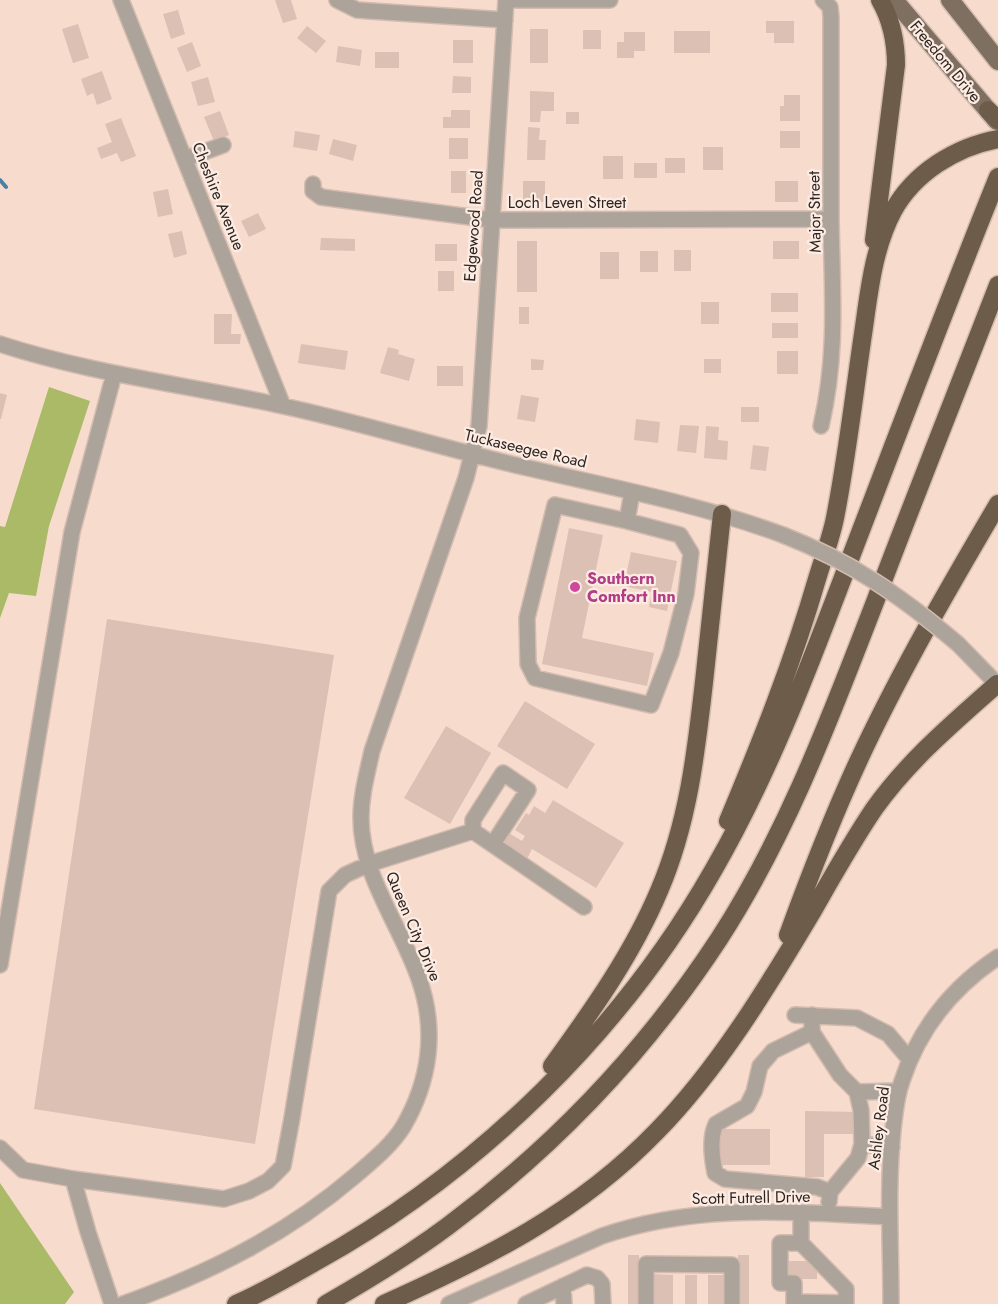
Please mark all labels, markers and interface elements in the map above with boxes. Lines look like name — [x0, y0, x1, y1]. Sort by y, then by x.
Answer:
street label: Freedom Drive — [905, 16, 987, 107]
street label: Cheshire Avenue — [186, 139, 251, 254]
street label: Edgewood Road — [458, 170, 489, 282]
street label: Major Street — [802, 171, 827, 253]
street label: Loch Leven Street — [508, 191, 626, 214]
street label: Tuckaseegee Road — [463, 423, 589, 474]
place label: Southern Comfort Inn — [587, 567, 676, 608]
marker: Southern Comfort Inn — [568, 580, 582, 594]
street label: Queen City Drive — [380, 868, 447, 985]
street label: Ashley Road — [862, 1085, 895, 1171]
street label: Scott Futrell Drive — [691, 1185, 811, 1210]

